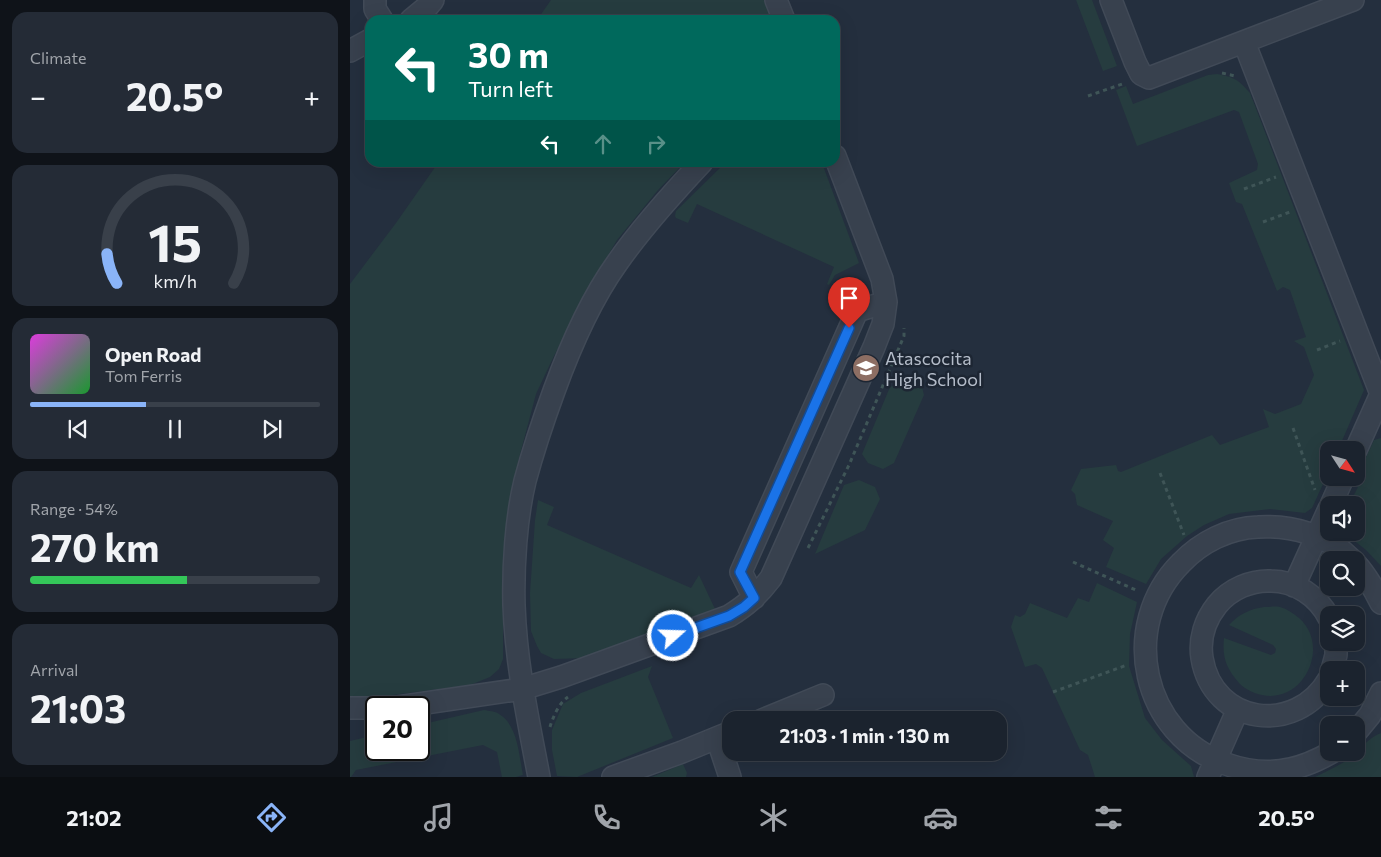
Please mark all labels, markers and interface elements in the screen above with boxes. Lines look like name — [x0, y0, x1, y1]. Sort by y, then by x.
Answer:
text: 30 m — [468, 32, 549, 75]
icon: left — [385, 35, 450, 100]
text: Climate — [30, 48, 86, 67]
text: 20.5° — [126, 72, 223, 119]
text: Turn left — [468, 75, 553, 102]
text: − — [30, 79, 46, 113]
text: + — [304, 79, 320, 113]
icon: left — [536, 130, 564, 158]
icon: ahead — [589, 130, 617, 158]
icon: right — [642, 130, 670, 158]
text: 15 — [148, 209, 202, 273]
text: km/h — [153, 270, 197, 292]
pin — [828, 277, 870, 328]
icon: arrive — [835, 284, 863, 312]
text: Open Road — [105, 343, 201, 366]
place label: Atascocita High School — [885, 347, 983, 390]
school or university icon: Atascocita High School — [851, 353, 881, 383]
text: Tom Ferris — [105, 366, 182, 385]
icon: previous — [64, 415, 92, 443]
icon: pause — [161, 415, 189, 443]
icon: next — [258, 415, 286, 443]
north arrow — [1320, 441, 1365, 486]
map controls — [1320, 441, 1365, 761]
button: sound — [1320, 496, 1365, 541]
text: Range · 54% — [30, 499, 118, 518]
text: 270 km — [30, 523, 160, 570]
button: search — [1320, 551, 1365, 596]
button: layers — [1320, 606, 1365, 651]
position arrow — [646, 609, 698, 661]
text: Arrival — [30, 660, 78, 679]
button: + — [1320, 661, 1365, 706]
text: 21:03 — [30, 684, 126, 731]
speed limit sign: 20 — [365, 696, 430, 761]
button: − — [1320, 716, 1365, 761]
text: 21:03 · 1 min · 130 m — [779, 724, 950, 747]
icon: directions — [254, 800, 289, 835]
icon: music — [421, 800, 456, 835]
icon: phone — [589, 800, 624, 835]
icon: climate — [756, 800, 791, 835]
icon: car — [923, 800, 958, 835]
icon: filters — [1091, 800, 1126, 835]
text: 21:02 — [66, 804, 121, 831]
text: 20.5° — [1258, 804, 1315, 831]

